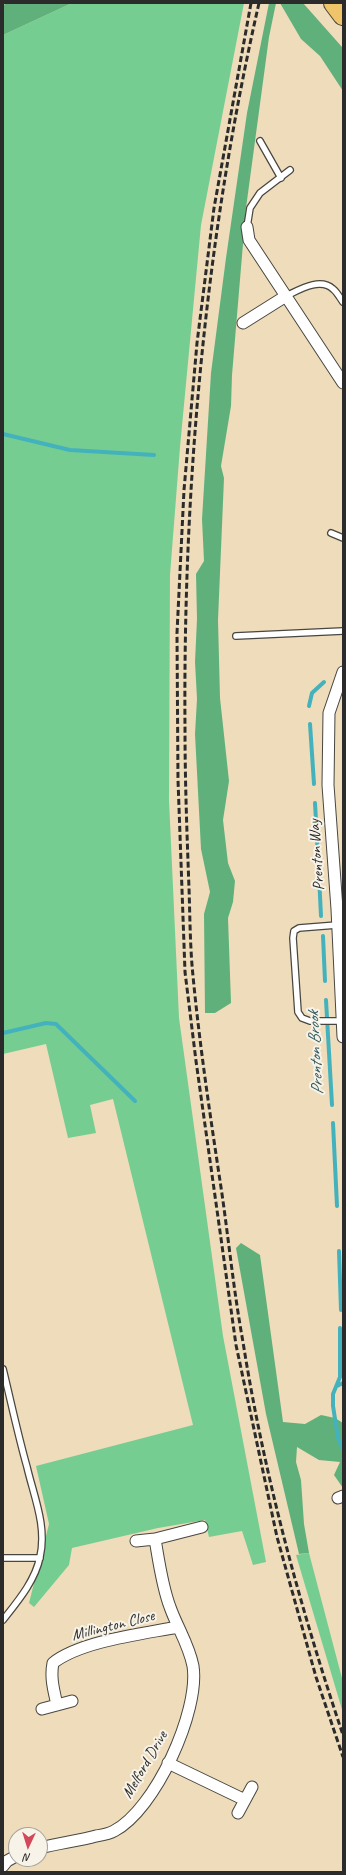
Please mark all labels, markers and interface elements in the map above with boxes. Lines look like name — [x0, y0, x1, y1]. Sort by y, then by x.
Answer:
street label: Prenton Way — [305, 819, 329, 891]
water label: Prenton Brook — [304, 1011, 328, 1095]
street label: Millington Close — [70, 1606, 156, 1646]
street label: Melford Drive — [118, 1728, 172, 1802]
north arrow — [8, 1827, 48, 1867]
text: N — [23, 1851, 31, 1865]

